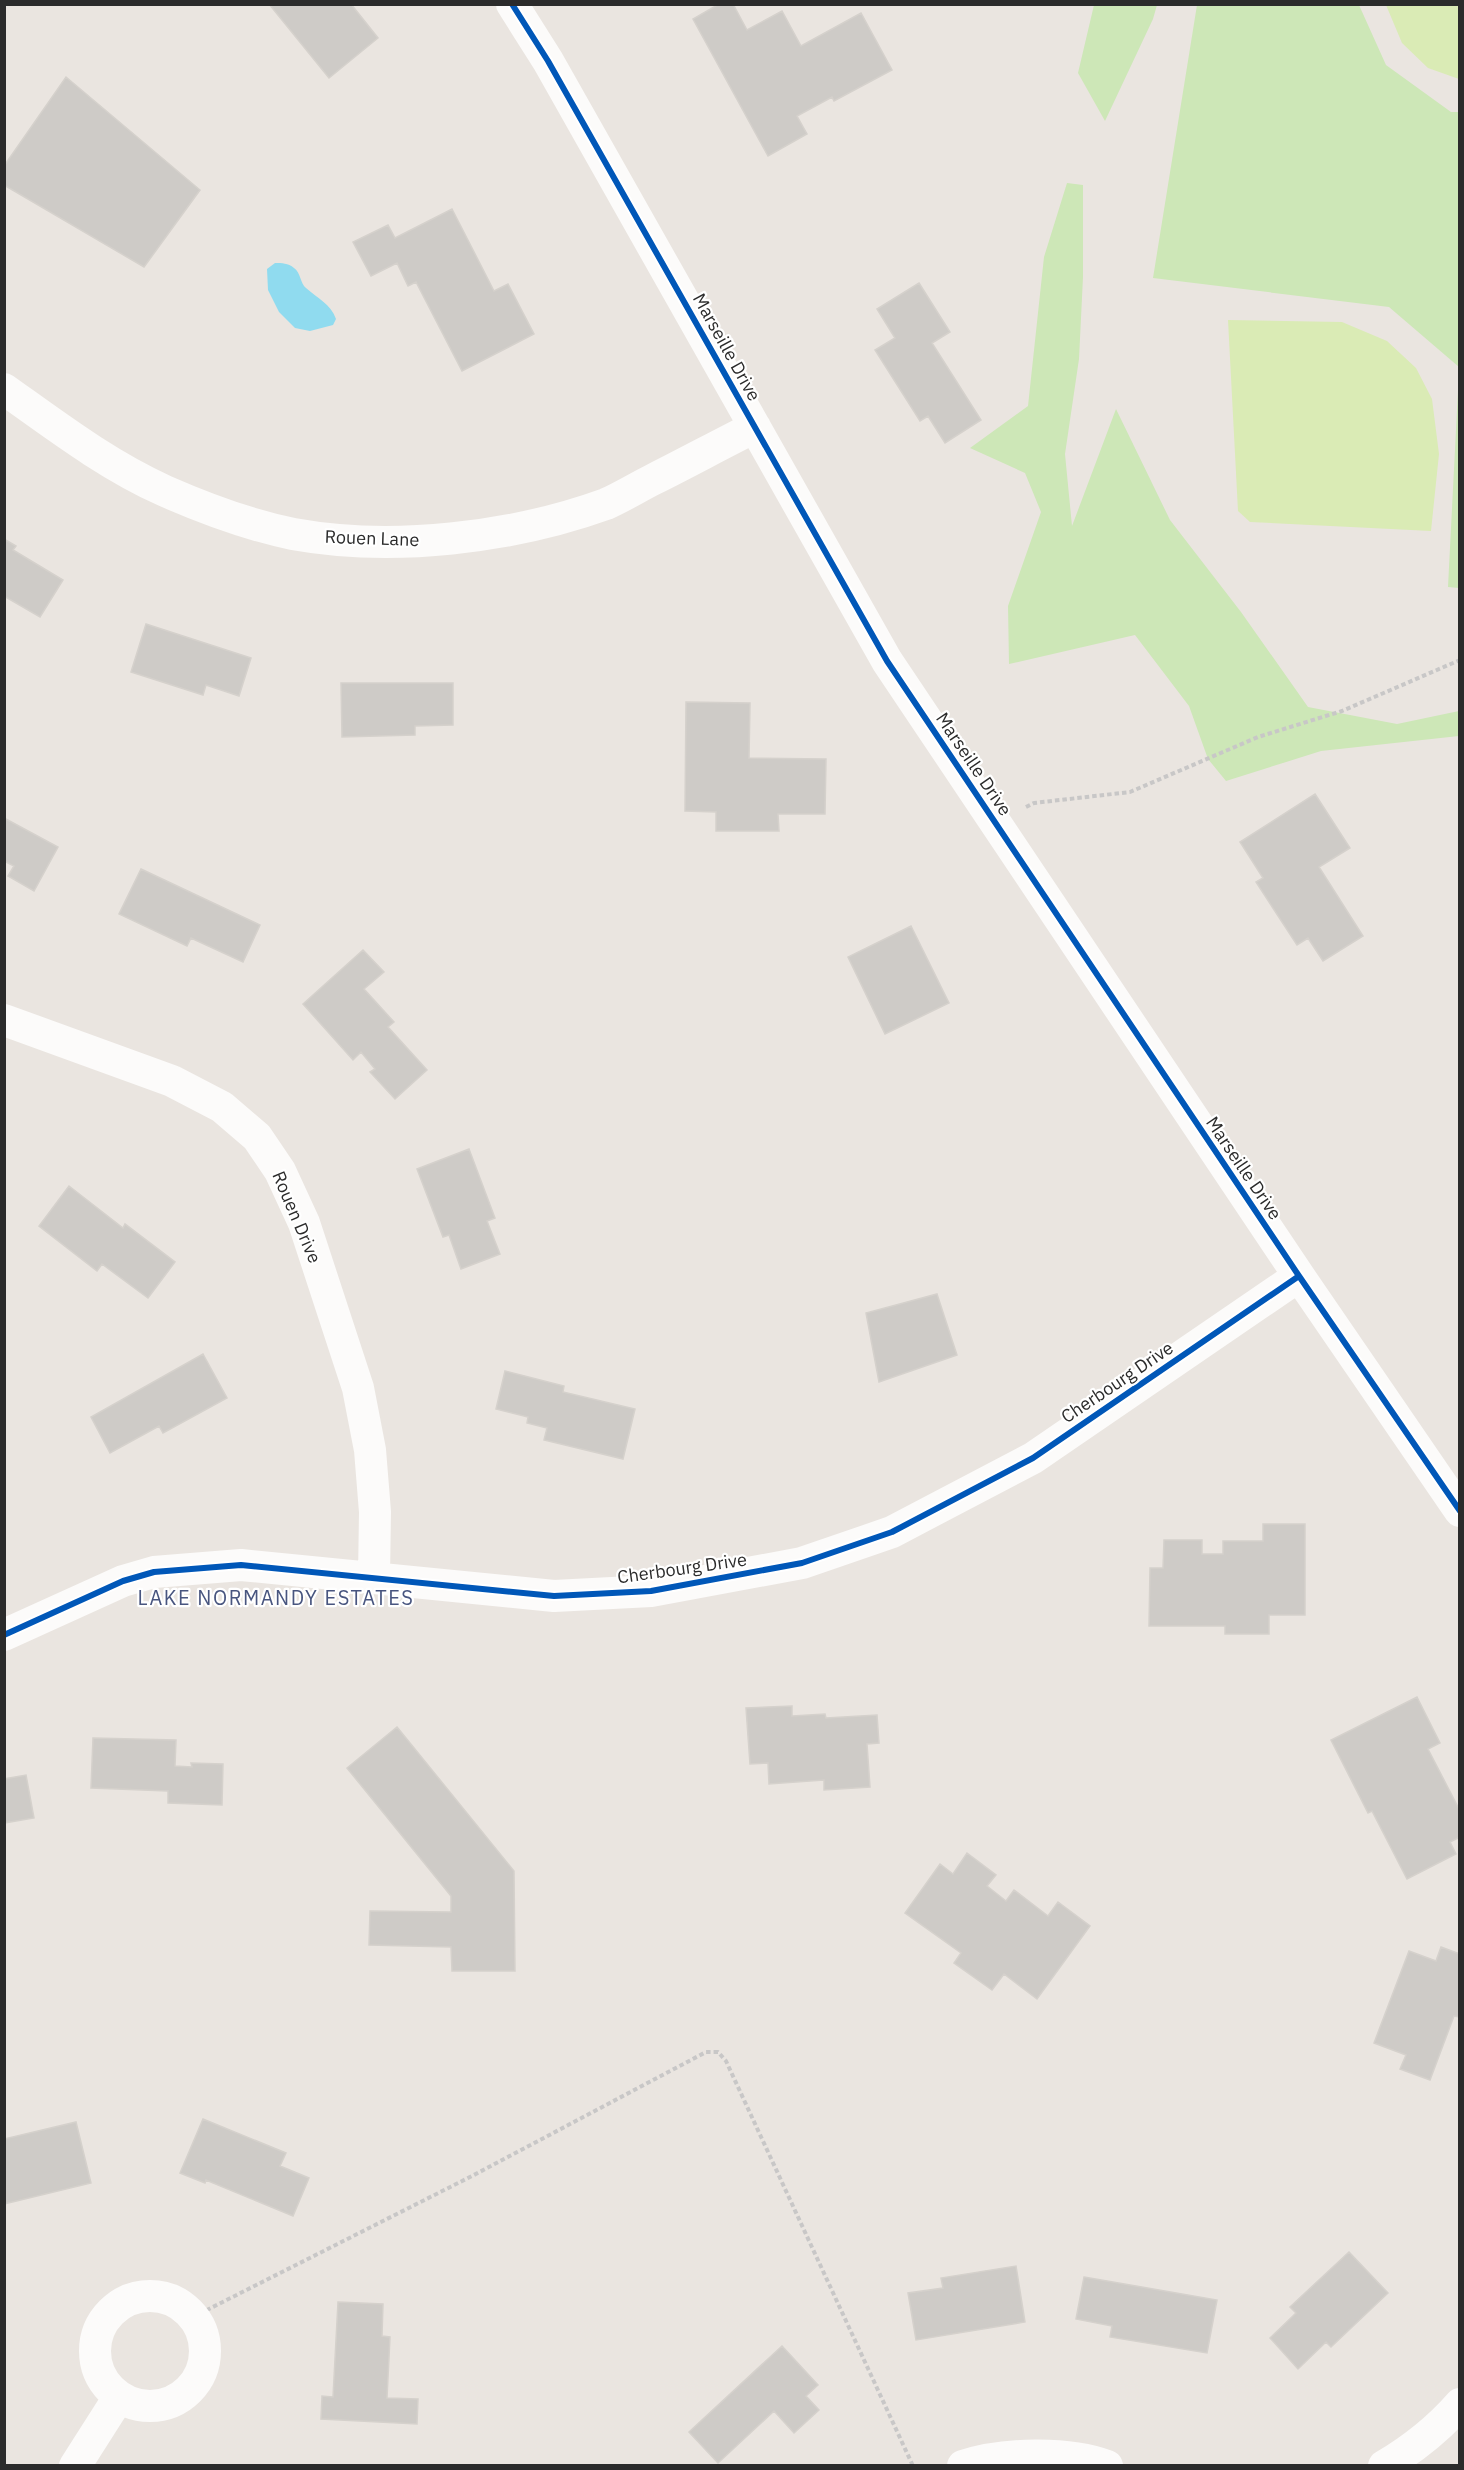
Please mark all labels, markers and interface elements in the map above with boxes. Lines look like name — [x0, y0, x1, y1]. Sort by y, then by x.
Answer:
street label: Marseille Drive — [688, 289, 766, 405]
street label: Rouen Lane — [324, 525, 420, 551]
street label: Marseille Drive — [931, 708, 1017, 820]
street label: Marseille Drive — [1201, 1112, 1287, 1224]
street label: Rouen Drive — [267, 1168, 327, 1267]
street label: Cherbourg Drive — [1057, 1336, 1178, 1428]
street label: Cherbourg Drive — [616, 1548, 748, 1588]
district label: LAKE NORMANDY ESTATES — [138, 1584, 414, 1611]

